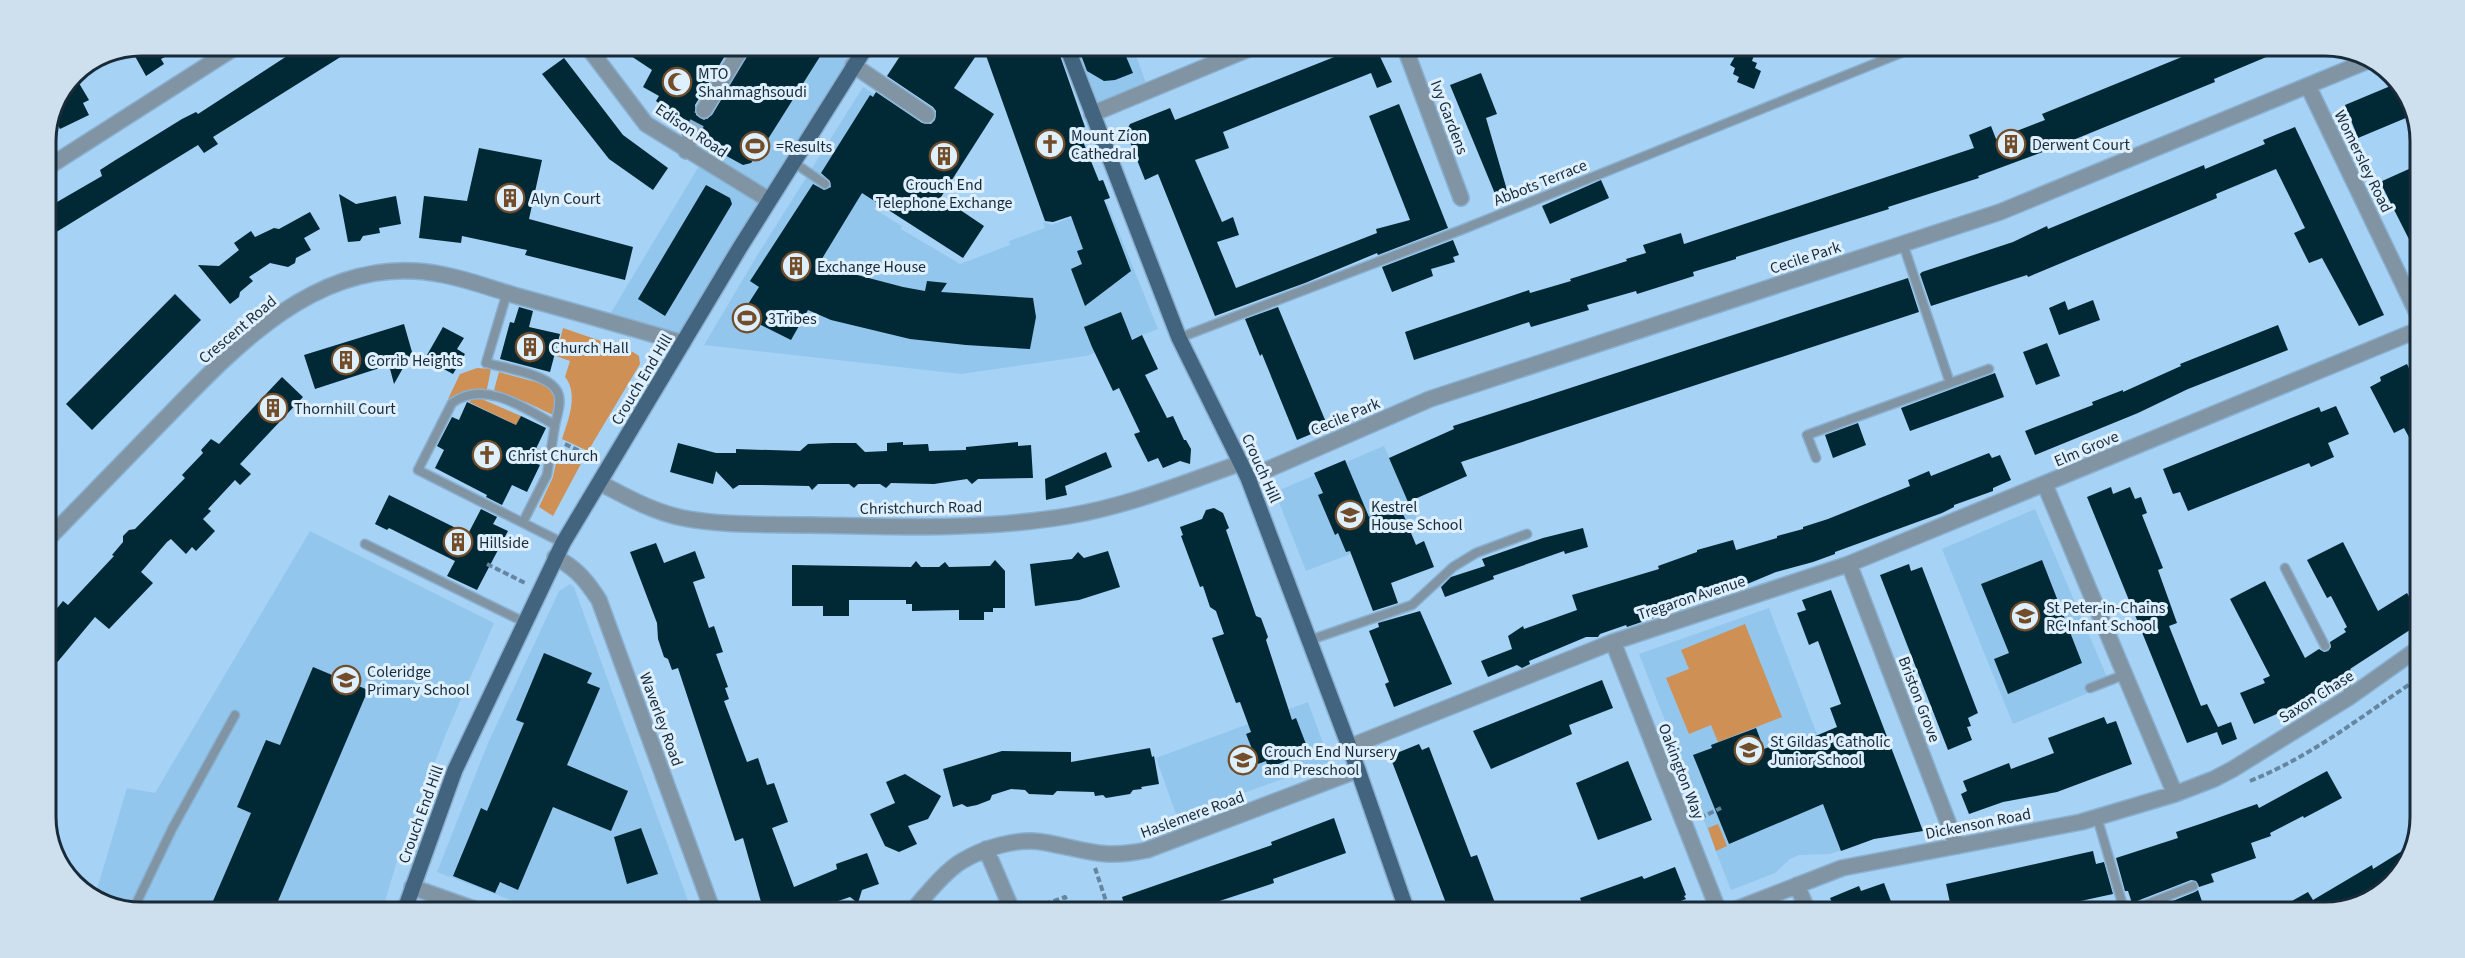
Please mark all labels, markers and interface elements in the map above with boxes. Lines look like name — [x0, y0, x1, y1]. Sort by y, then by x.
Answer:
place label: MTO Shahmaghsoudi — [698, 63, 807, 103]
mosque icon: MTO Shahmaghsoudi — [661, 66, 693, 98]
street label: Ivy Gardens — [1425, 77, 1473, 158]
street label: Edison Road — [651, 99, 732, 163]
street label: Womersley Road — [2329, 106, 2397, 216]
place label: Mount Zion Cathedral — [1071, 125, 1147, 165]
church icon: Mount Zion Cathedral — [1034, 128, 1066, 160]
building icon: Derwent Court — [1995, 128, 2027, 160]
sports icon: =Results — [739, 130, 771, 162]
place label: Derwent Court — [2032, 134, 2130, 156]
place label: =Results — [776, 136, 833, 158]
building icon: Crouch End Telephone Exchange — [928, 140, 960, 172]
street label: Abbots Terrace — [1490, 154, 1590, 212]
place label: Crouch End Telephone Exchange — [875, 174, 1013, 214]
building icon: Alyn Court — [494, 182, 526, 214]
place label: Alyn Court — [531, 188, 601, 210]
street label: Cecile Park — [1767, 236, 1844, 280]
building icon: Exchange House — [780, 250, 812, 282]
place label: Exchange House — [817, 256, 926, 278]
street label: Crescent Road — [194, 291, 281, 369]
sports icon: 3Tribes — [731, 302, 763, 334]
place label: 3Tribes — [768, 308, 817, 330]
street label: Crouch End Hill — [606, 330, 678, 429]
building icon: Church Hall — [514, 331, 546, 363]
place label: Church Hall — [551, 337, 629, 359]
building icon: Corrib Heights — [330, 344, 362, 376]
place label: Corrib Heights — [367, 350, 463, 372]
building icon: Thornhill Court — [257, 392, 289, 424]
street label: Cecile Park — [1307, 392, 1384, 441]
place label: Thornhill Court — [294, 398, 396, 420]
street label: Elm Grove — [2051, 425, 2122, 472]
street label: Crouch Hill — [1236, 430, 1286, 507]
church icon: Christ Church — [471, 439, 503, 471]
place label: Christ Church — [508, 445, 598, 467]
street label: Christchurch Road — [860, 496, 982, 520]
place label: Kestrel House School — [1371, 496, 1463, 536]
school or university icon: Kestrel House School — [1334, 499, 1366, 531]
building icon: Hillside — [442, 526, 474, 558]
place label: Hillside — [479, 532, 529, 554]
street label: Tregaron Avenue — [1635, 570, 1748, 626]
place label: St Peter-in-Chains RC Infant School — [2046, 597, 2166, 637]
school or university icon: St Peter-in-Chains RC Infant School — [2009, 600, 2041, 632]
street label: Briston Grove — [1893, 653, 1946, 746]
place label: Coleridge Primary School — [367, 661, 469, 701]
school or university icon: Coleridge Primary School — [330, 664, 362, 696]
street label: Saxon Chase — [2275, 665, 2358, 729]
street label: Waverley Road — [634, 669, 688, 769]
street label: Oakington Way — [1653, 720, 1710, 823]
place label: St Gildas' Catholic Junior School — [1770, 731, 1891, 771]
school or university icon: St Gildas' Catholic Junior School — [1733, 734, 1765, 766]
place label: Crouch End Nursery and Preschool — [1264, 741, 1398, 781]
school or university icon: Crouch End Nursery and Preschool — [1227, 744, 1259, 776]
street label: Crouch End Hill — [393, 762, 449, 866]
street label: Haslemere Road — [1137, 786, 1247, 844]
street label: Dickenson Road — [1924, 803, 2033, 845]

